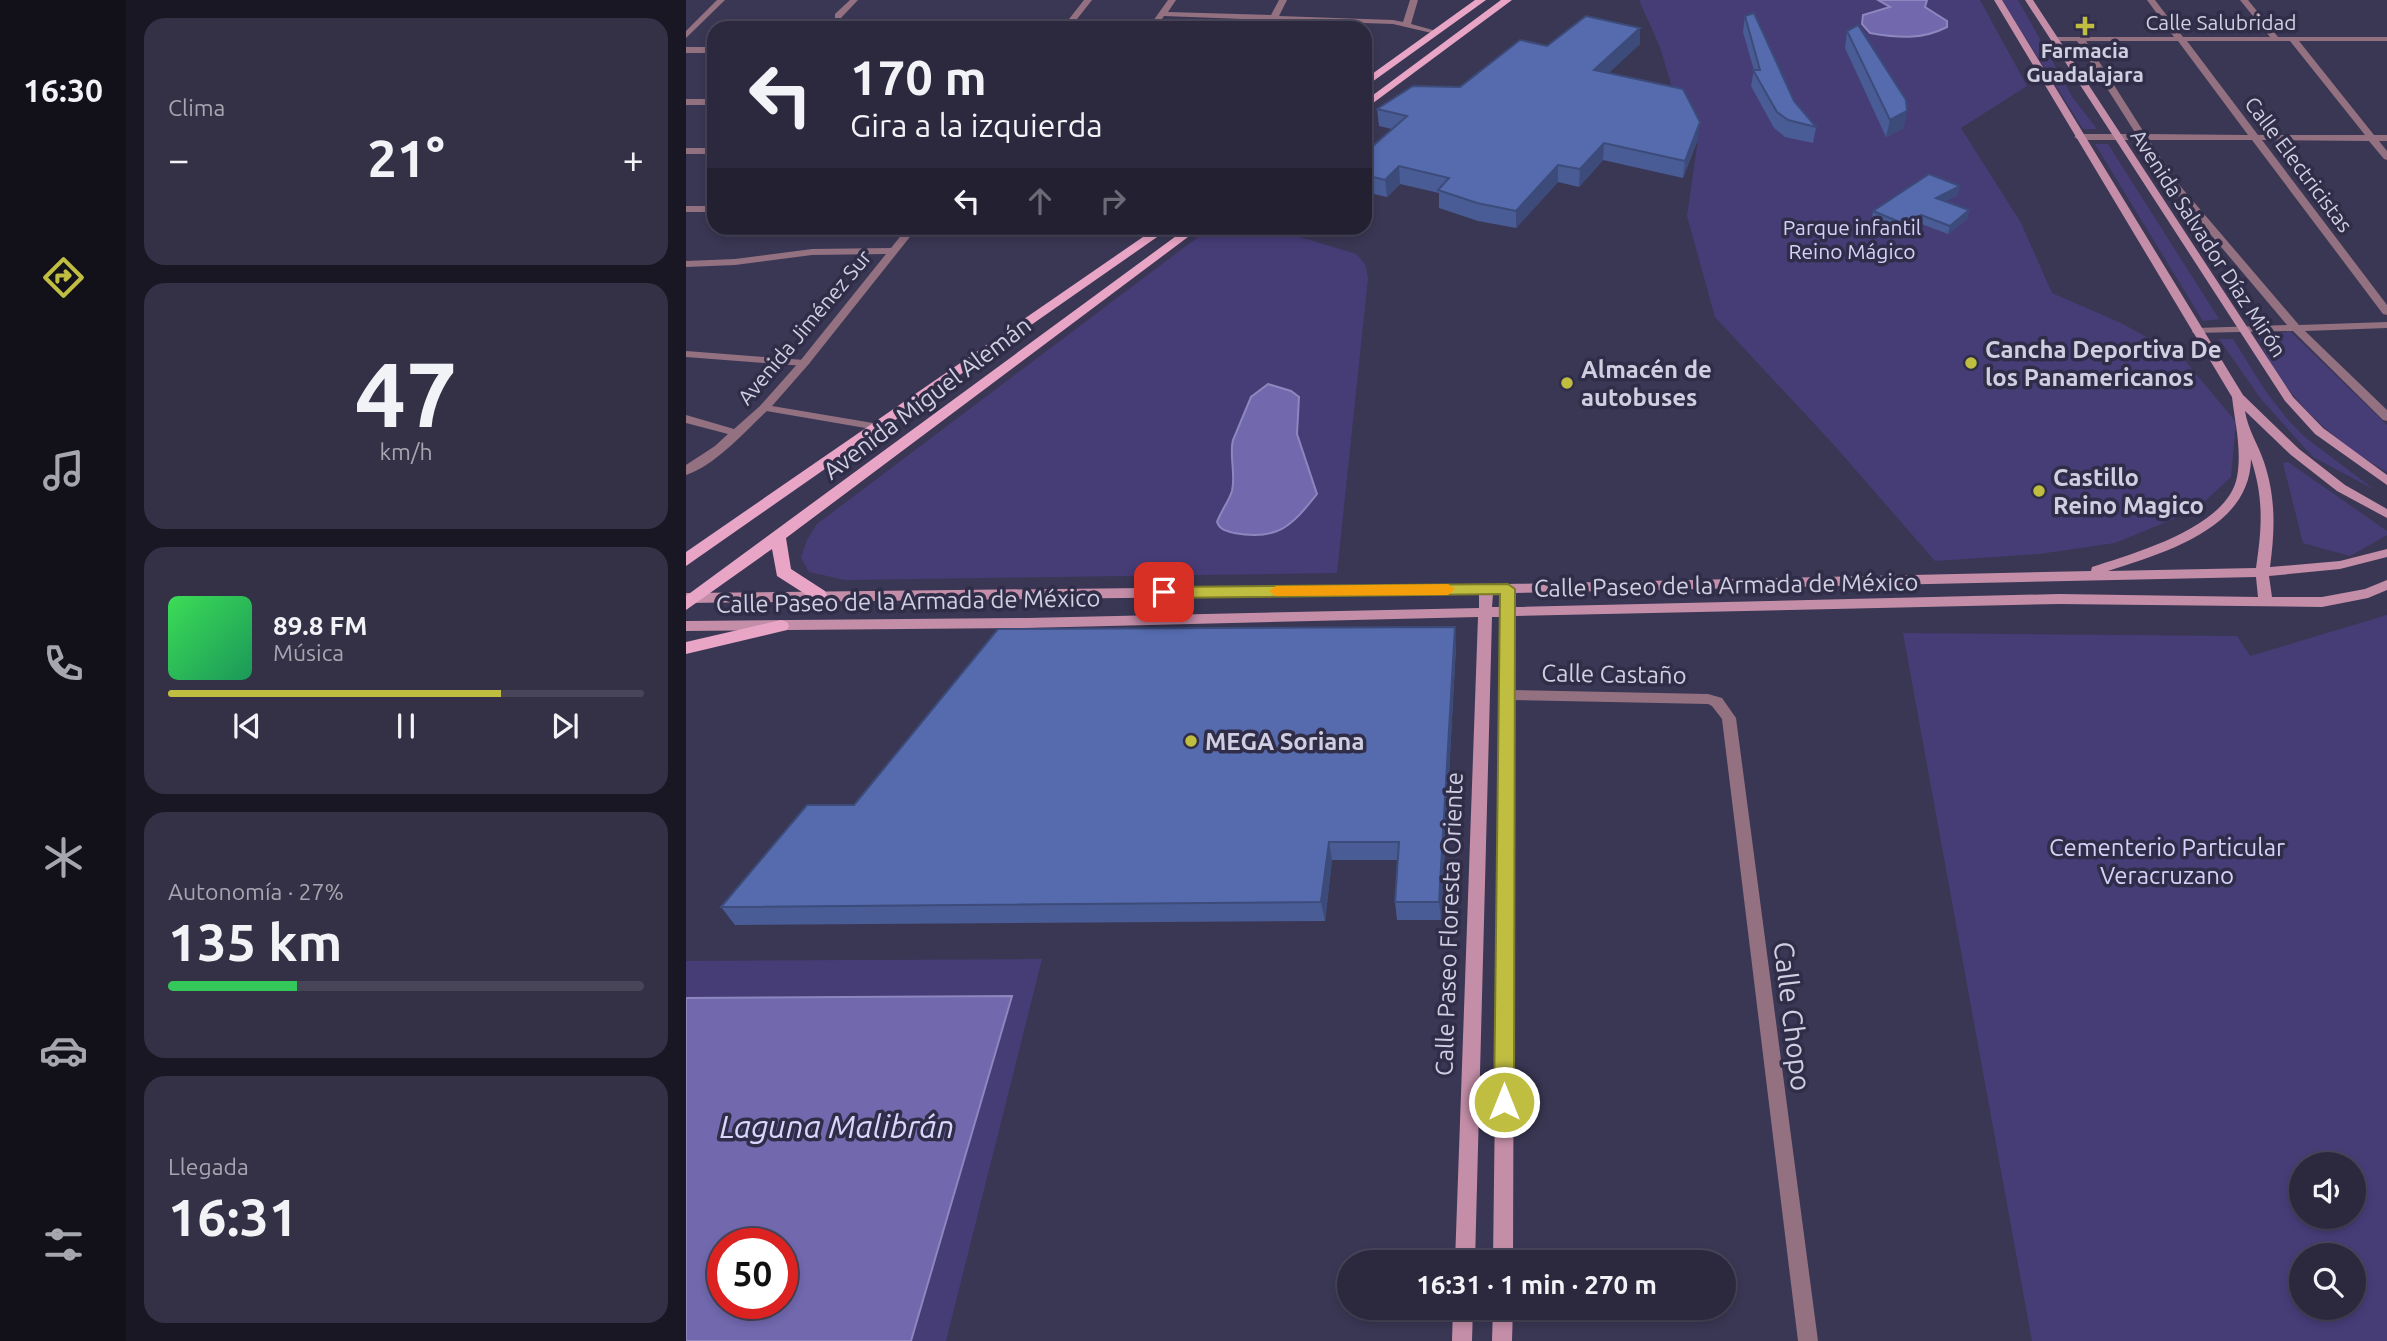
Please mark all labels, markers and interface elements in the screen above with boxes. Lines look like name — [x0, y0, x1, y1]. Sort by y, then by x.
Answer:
street label: Calle Salubridad — [2145, 10, 2297, 34]
marker: Farmacia Guadalajara — [2077, 18, 2093, 34]
place label: Farmacia Guadalajara — [2026, 38, 2144, 86]
icon: left — [735, 49, 826, 140]
text: 170 m — [850, 49, 987, 104]
text: 16:30 — [23, 72, 103, 108]
street label: Calle Electricistas — [2240, 92, 2358, 236]
text: Clima — [168, 95, 225, 120]
text: Gira a la izquierda — [850, 107, 1103, 143]
street label: Avenida Salvador Díaz Mirón — [2126, 125, 2292, 361]
text: 21° — [367, 129, 445, 187]
text: − — [168, 138, 189, 180]
text: + — [623, 138, 644, 180]
icon: left — [948, 182, 986, 220]
icon: ahead — [1021, 182, 1059, 220]
icon: right — [1094, 182, 1132, 220]
park label: Parque infantil Reino Mágico — [1783, 215, 1921, 263]
street label: Avenida Jiménez Sur — [732, 245, 876, 409]
icon: directions — [39, 253, 88, 302]
street label: Avenida Miguel Alemán — [818, 311, 1036, 485]
place label: Cancha Deportiva De los Panamericanos — [1985, 336, 2222, 391]
text: 47 — [355, 342, 457, 444]
marker: Cancha Deportiva De los Panamericanos — [1963, 355, 1979, 371]
place label: Almacén de autobuses — [1581, 356, 1712, 411]
marker: Almacén de autobuses — [1559, 375, 1575, 391]
text: km/h — [379, 439, 433, 464]
icon: music — [39, 446, 88, 495]
place label: Castillo Reino Magico — [2053, 464, 2204, 519]
marker: Castillo Reino Magico — [2031, 483, 2047, 499]
pin — [1134, 562, 1194, 622]
street label: Calle Paseo de la Armada de México — [1533, 568, 1919, 602]
icon: arrive — [1145, 573, 1183, 611]
street label: Calle Paseo de la Armada de México — [715, 584, 1101, 618]
text: 89.8 FM — [273, 611, 367, 640]
icon: phone — [39, 639, 88, 688]
text: Música — [273, 640, 344, 665]
street label: Calle Castaño — [1541, 659, 1687, 689]
icon: previous — [228, 707, 266, 745]
icon: pause — [387, 707, 425, 745]
icon: next — [546, 707, 584, 745]
place label: MEGA Soriana — [1205, 728, 1364, 755]
marker: MEGA Soriana — [1183, 733, 1199, 749]
street label: Calle Paseo Floresta Oriente — [1430, 772, 1468, 1076]
icon: climate — [39, 833, 88, 882]
park label: Cementerio Particular Veracruzano — [2049, 834, 2285, 889]
text: Autonomía · 27% — [168, 879, 344, 904]
text: 135 km — [168, 913, 342, 971]
street label: Calle Chopo — [1768, 939, 1818, 1093]
icon: car — [39, 1026, 88, 1075]
position arrow — [1467, 1065, 1541, 1139]
water label: Laguna Malibrán — [720, 1108, 954, 1144]
map controls — [2289, 1152, 2366, 1320]
button: sound — [2289, 1152, 2366, 1229]
text: Llegada — [168, 1154, 249, 1179]
text: 16:31 — [168, 1188, 298, 1246]
icon: filters — [39, 1220, 88, 1269]
speed limit sign: 50 — [707, 1228, 798, 1319]
button: search — [2289, 1243, 2366, 1320]
text: 16:31 · 1 min · 270 m — [1416, 1270, 1657, 1299]

